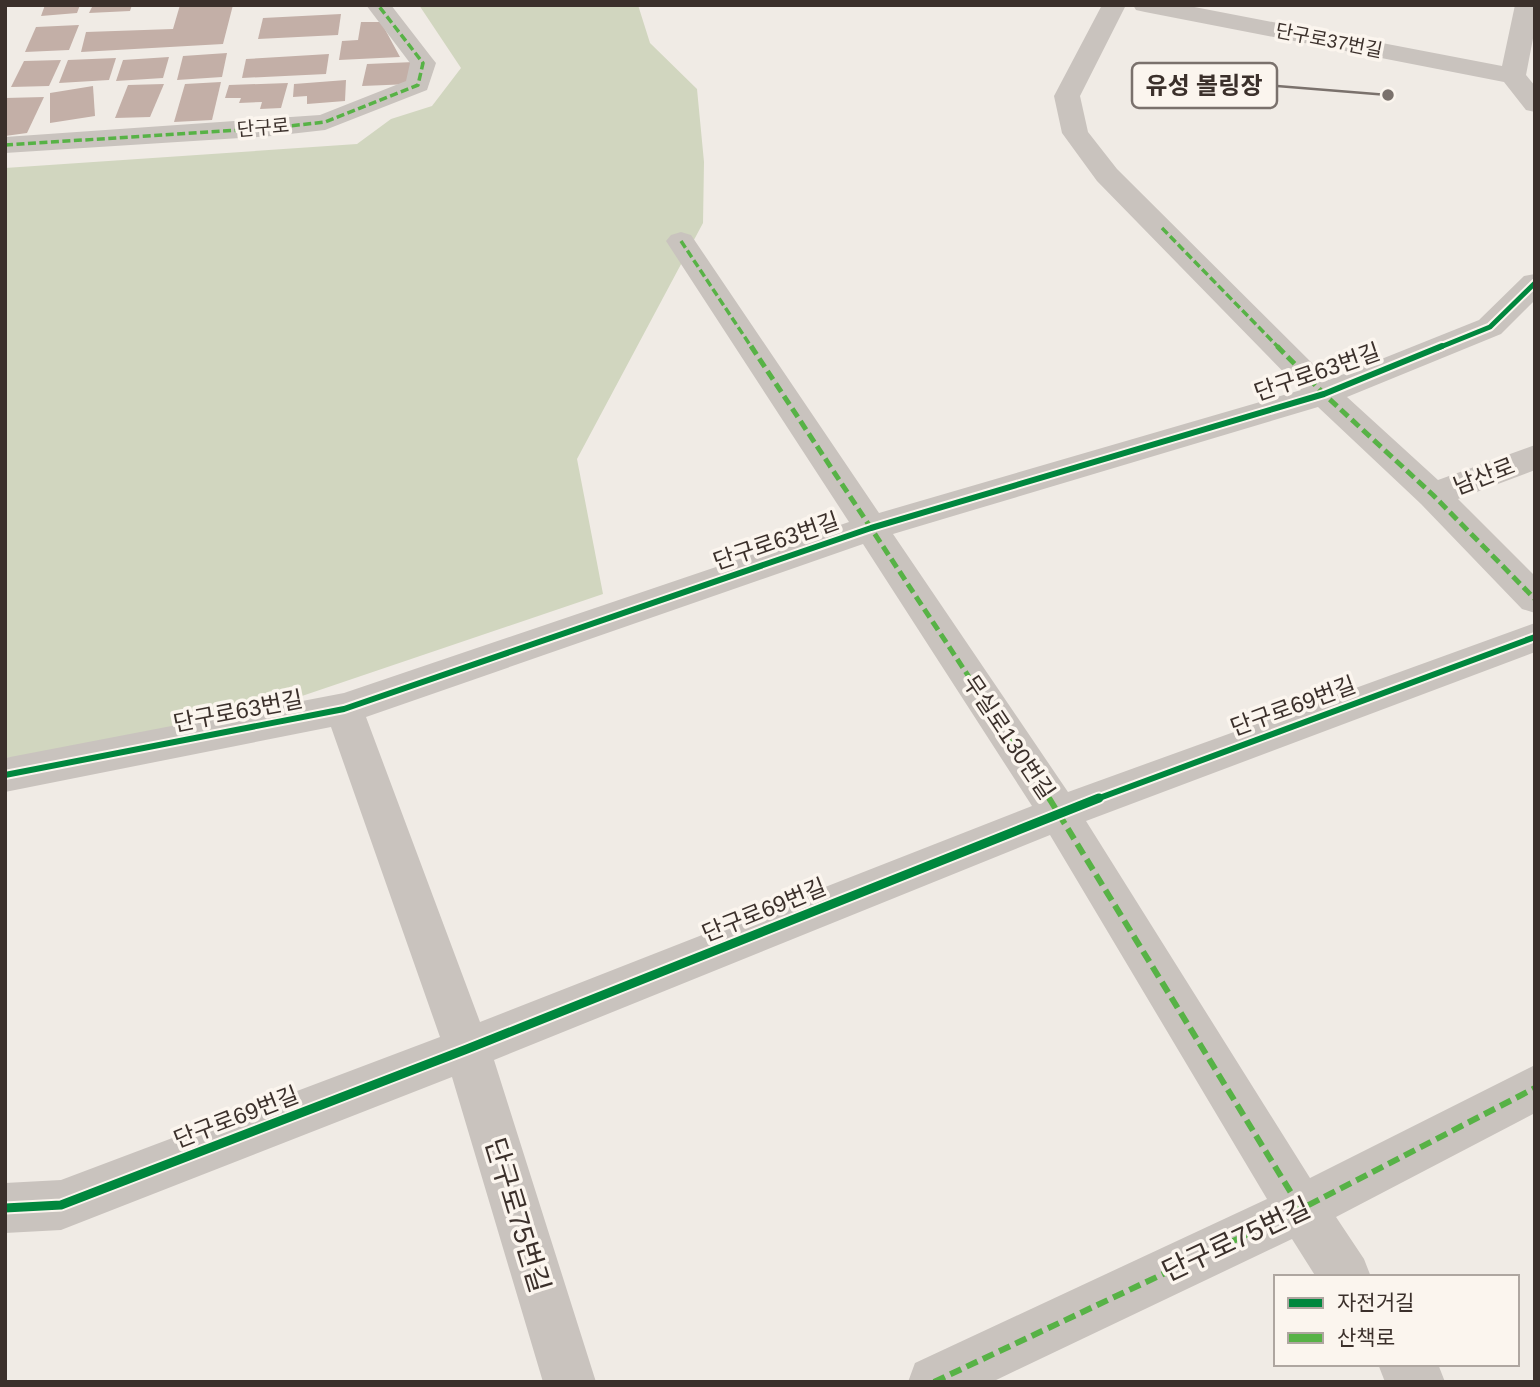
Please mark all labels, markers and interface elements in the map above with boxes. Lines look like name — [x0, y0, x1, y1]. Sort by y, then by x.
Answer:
street label: 단구로37번길 — [1274, 20, 1384, 61]
callout: 유성 볼링장 — [1132, 63, 1277, 108]
text: 유성 볼링장 — [1145, 72, 1263, 99]
street label: 단구로 — [236, 115, 290, 140]
street label: 단구로63번길 — [1251, 338, 1383, 406]
street label: 남산로 — [1450, 452, 1518, 500]
street label: 단구로63번길 — [710, 507, 842, 575]
street label: 무실로130번길 — [958, 670, 1060, 804]
street label: 단구로69번길 — [1227, 671, 1359, 741]
street label: 단구로63번길 — [171, 686, 305, 736]
street label: 단구로69번길 — [698, 873, 830, 947]
street label: 단구로69번길 — [170, 1081, 302, 1153]
street label: 단구로75번길 — [479, 1134, 556, 1296]
street label: 단구로75번길 — [1157, 1192, 1315, 1287]
legend — [1274, 1275, 1519, 1366]
text: 자전거길 — [1337, 1291, 1414, 1314]
text: 산책로 — [1337, 1326, 1395, 1349]

